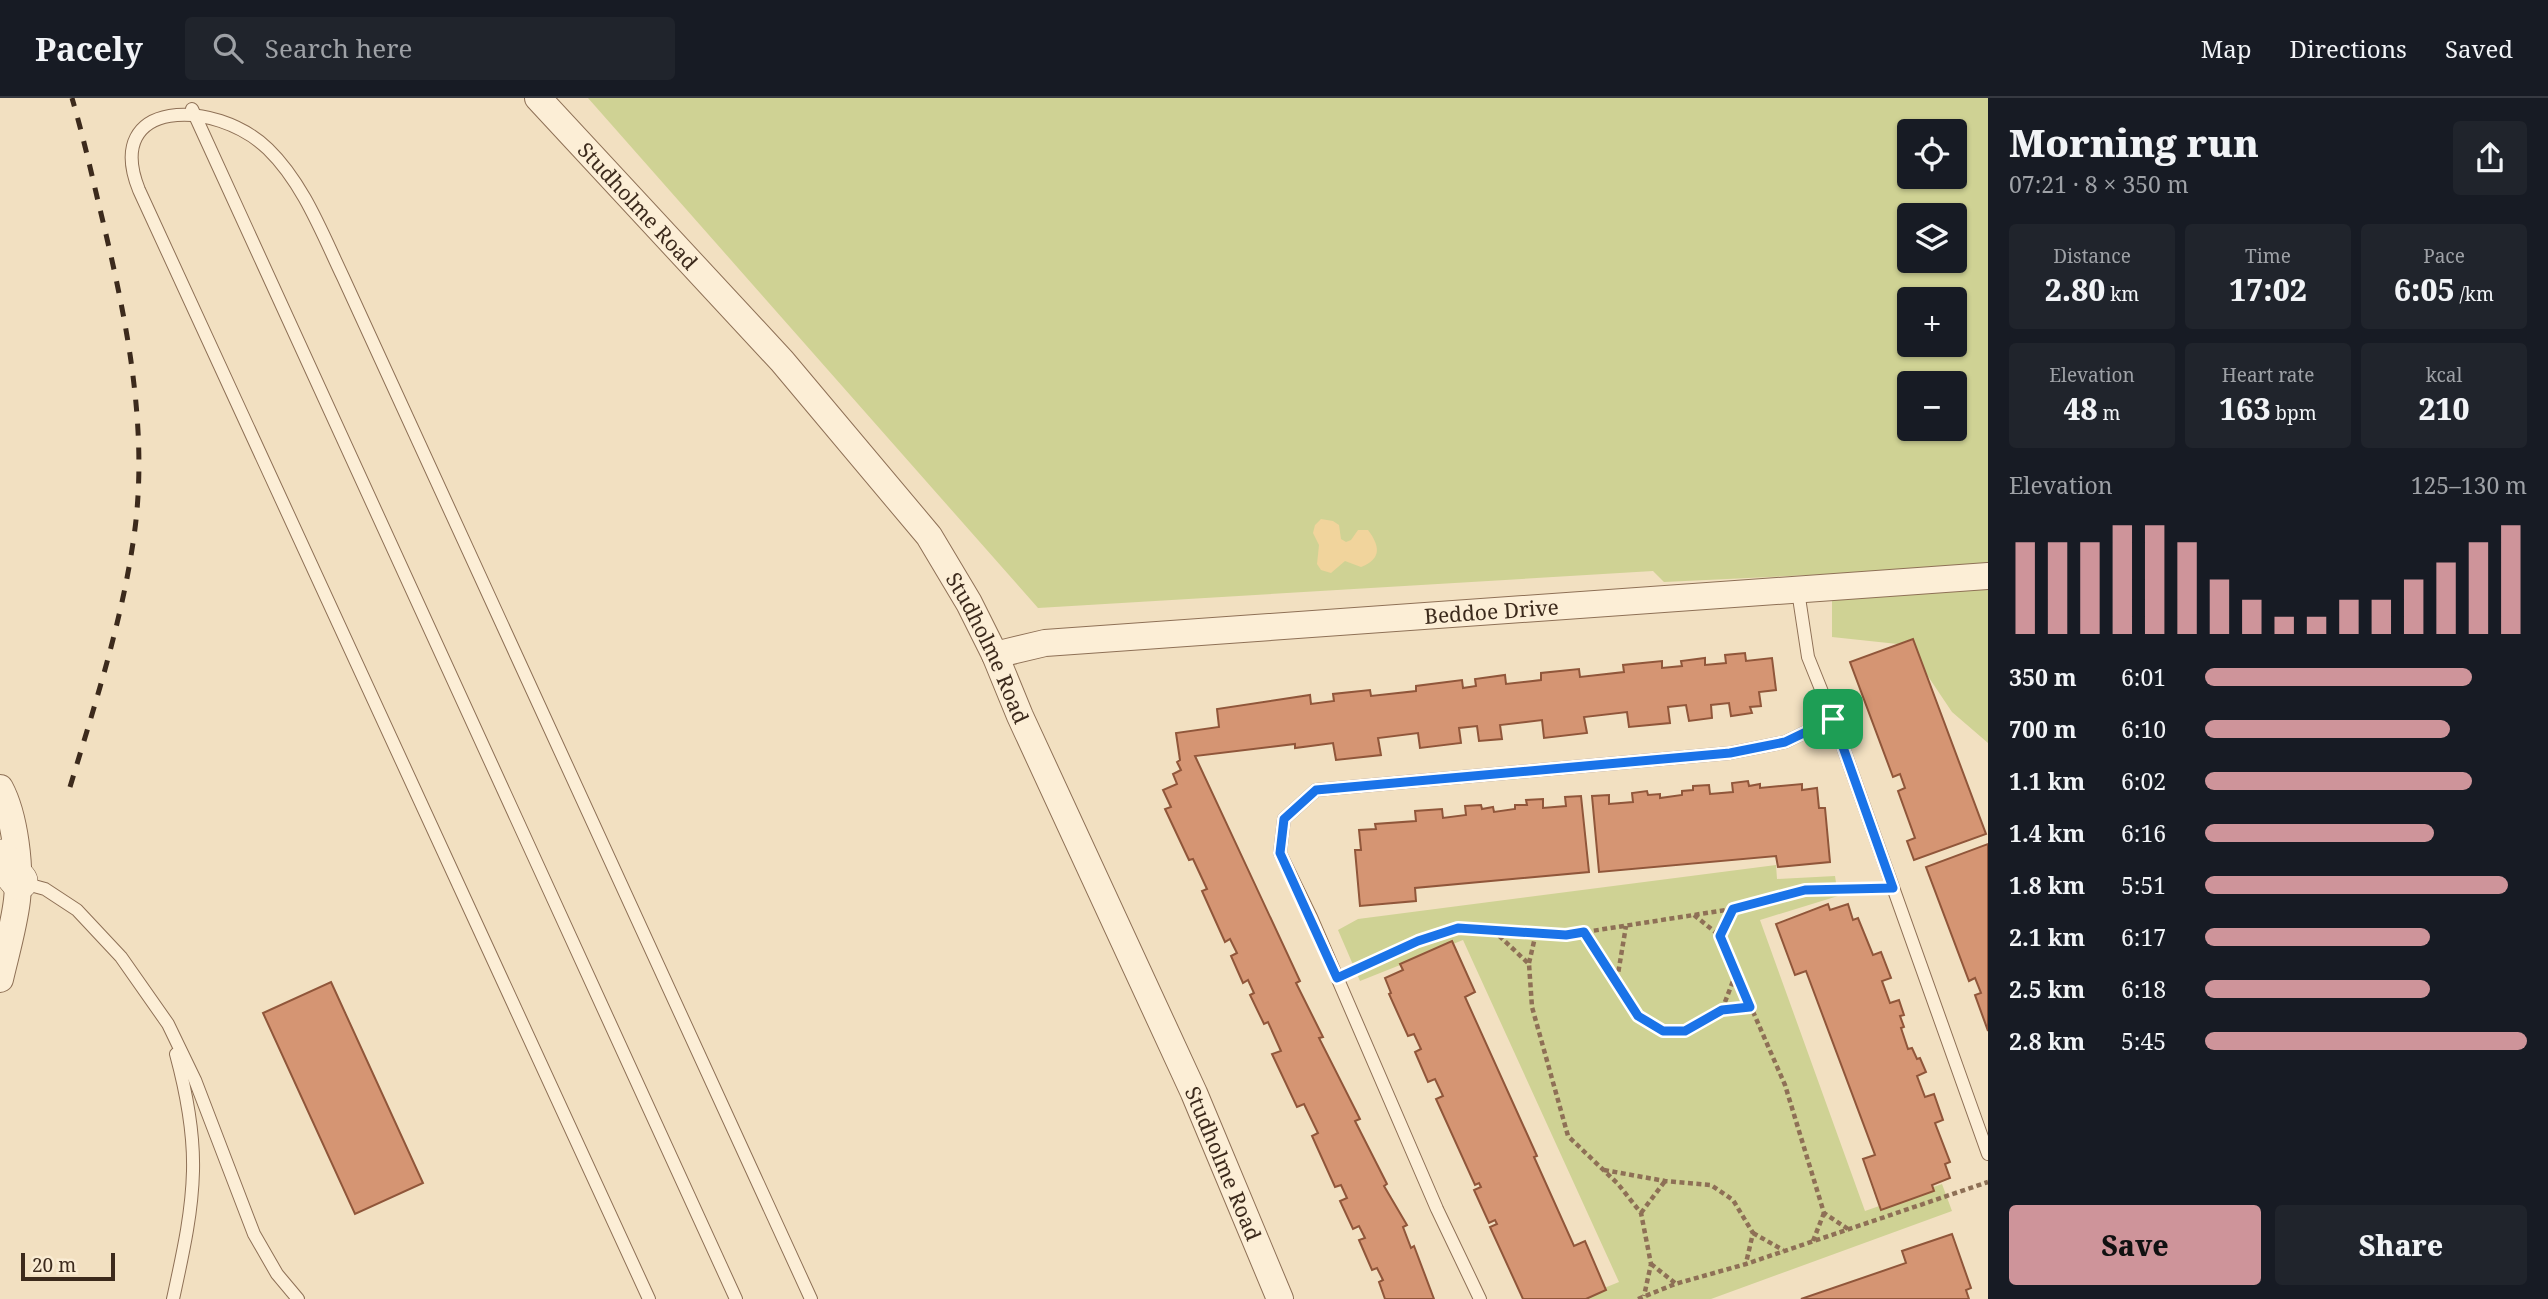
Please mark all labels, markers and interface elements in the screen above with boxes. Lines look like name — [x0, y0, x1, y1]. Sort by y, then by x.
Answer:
search box — [185, 17, 675, 80]
text: Pacely — [35, 26, 143, 71]
icon: search — [209, 29, 247, 67]
text: Search here — [265, 30, 412, 66]
text: Map — [2201, 32, 2252, 65]
text: Directions — [2290, 32, 2407, 65]
text: Saved — [2445, 32, 2513, 65]
text: Morning run — [2009, 116, 2259, 168]
map controls — [1897, 119, 1967, 441]
button: locate — [1897, 119, 1967, 189]
button: share — [2453, 121, 2527, 195]
street label: Studholme Road — [572, 136, 704, 276]
text: 07:21 · 8 × 350 m — [2009, 168, 2189, 200]
button: layers — [1897, 203, 1967, 273]
text: Distance — [2053, 243, 2131, 269]
text: Time — [2245, 243, 2291, 269]
text: Pace — [2423, 243, 2465, 269]
text: 2.80 — [2045, 269, 2105, 310]
text: 17:02 — [2229, 269, 2307, 310]
text: 6:05 — [2394, 269, 2454, 310]
text: km — [2105, 281, 2139, 307]
text: /km — [2454, 281, 2494, 307]
button: + — [1897, 287, 1967, 357]
text: Elevation — [2049, 362, 2135, 388]
text: Heart rate — [2222, 362, 2314, 388]
text: kcal — [2426, 362, 2462, 388]
button: − — [1897, 371, 1967, 441]
text: 48 — [2064, 388, 2098, 429]
text: 163 — [2219, 388, 2270, 429]
text: 210 — [2418, 388, 2470, 429]
text: m — [2098, 400, 2120, 426]
text: bpm — [2270, 400, 2317, 426]
text: Elevation — [2009, 469, 2113, 501]
text: 125–130 m — [2411, 469, 2527, 501]
street label: Studholme Road — [940, 567, 1036, 728]
street label: Beddoe Drive — [1423, 593, 1560, 630]
text: 350 m — [2009, 661, 2077, 693]
text: 6:01 — [2121, 661, 2166, 693]
pin — [1803, 689, 1863, 749]
icon: arrive — [1814, 700, 1852, 738]
text: 700 m — [2009, 713, 2077, 745]
text: 6:10 — [2121, 713, 2166, 745]
text: 1.1 km — [2009, 765, 2085, 797]
text: 6:02 — [2121, 765, 2166, 797]
text: 1.4 km — [2009, 817, 2085, 849]
text: 6:16 — [2121, 817, 2166, 849]
text: 1.8 km — [2009, 869, 2085, 901]
text: 5:51 — [2121, 869, 2166, 901]
text: 2.1 km — [2009, 921, 2085, 953]
text: 6:17 — [2121, 921, 2166, 953]
text: 2.5 km — [2009, 973, 2085, 1005]
text: 6:18 — [2121, 973, 2166, 1005]
text: 2.8 km — [2009, 1025, 2085, 1057]
text: 5:45 — [2121, 1025, 2166, 1057]
street label: Studholme Road — [1179, 1082, 1268, 1245]
button: Save — [2009, 1205, 2261, 1285]
button: Share — [2275, 1205, 2527, 1285]
scale bar — [21, 1250, 116, 1282]
text: 20 m — [32, 1252, 76, 1278]

